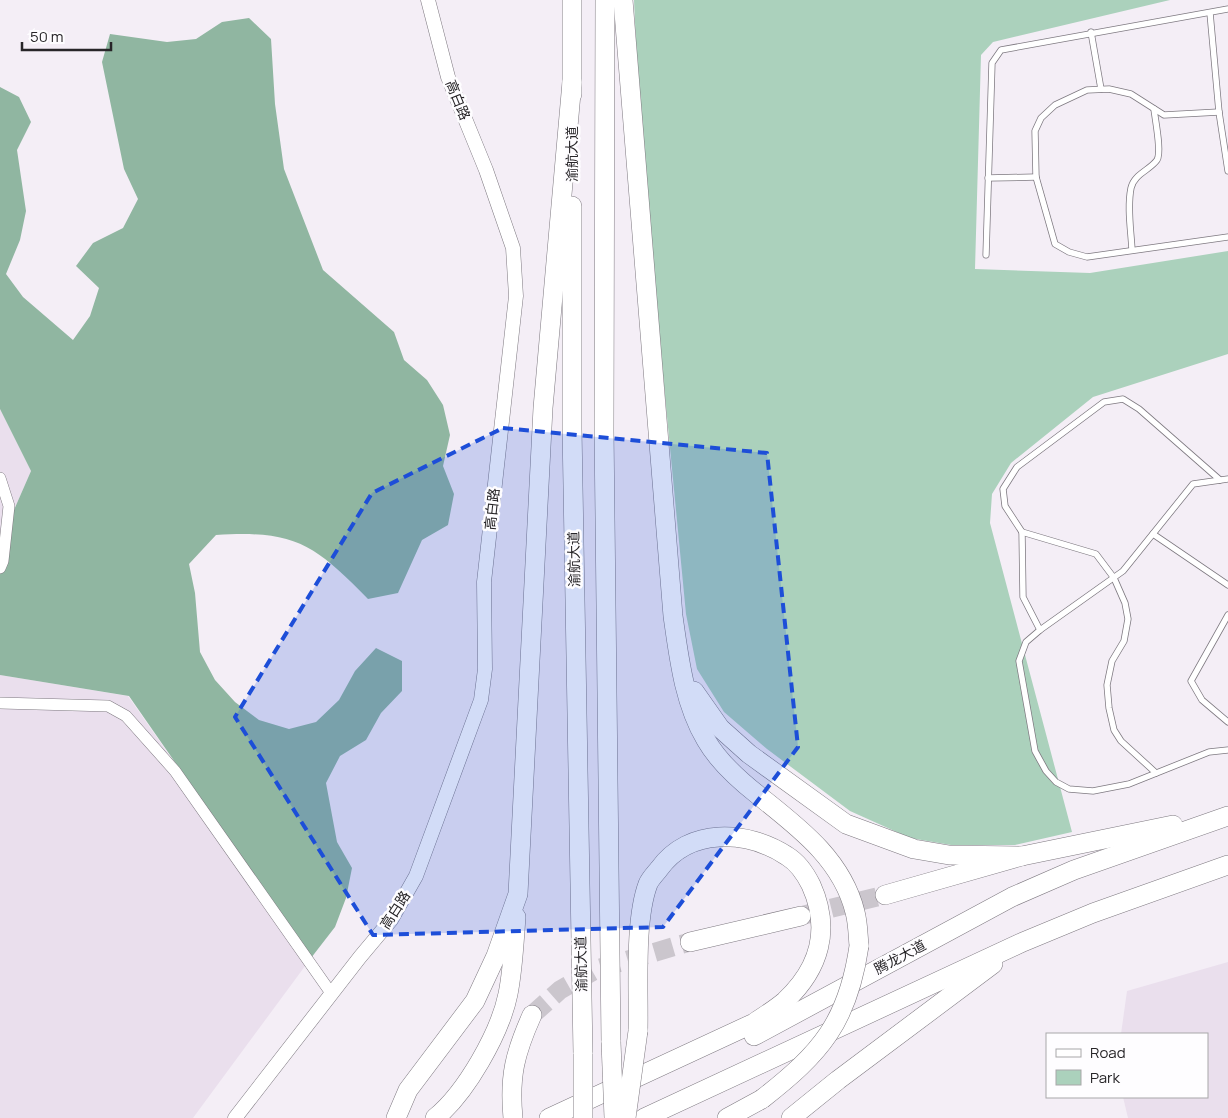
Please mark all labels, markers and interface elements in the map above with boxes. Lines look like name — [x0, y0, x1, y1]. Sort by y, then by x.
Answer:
scale bar — [22, 20, 111, 52]
text: 50 m — [30, 26, 64, 47]
street label: 高白路 — [442, 77, 475, 123]
street label: 渝航大道 — [562, 126, 581, 182]
street label: 高白路 — [480, 487, 503, 531]
street label: 渝航大道 — [564, 531, 583, 587]
street label: 高白路 — [375, 887, 414, 933]
street label: 腾龙大道 — [871, 935, 929, 978]
street label: 渝航大道 — [571, 936, 590, 992]
legend — [1046, 1033, 1208, 1098]
text: Road — [1090, 1042, 1126, 1063]
text: Park — [1090, 1067, 1120, 1088]

